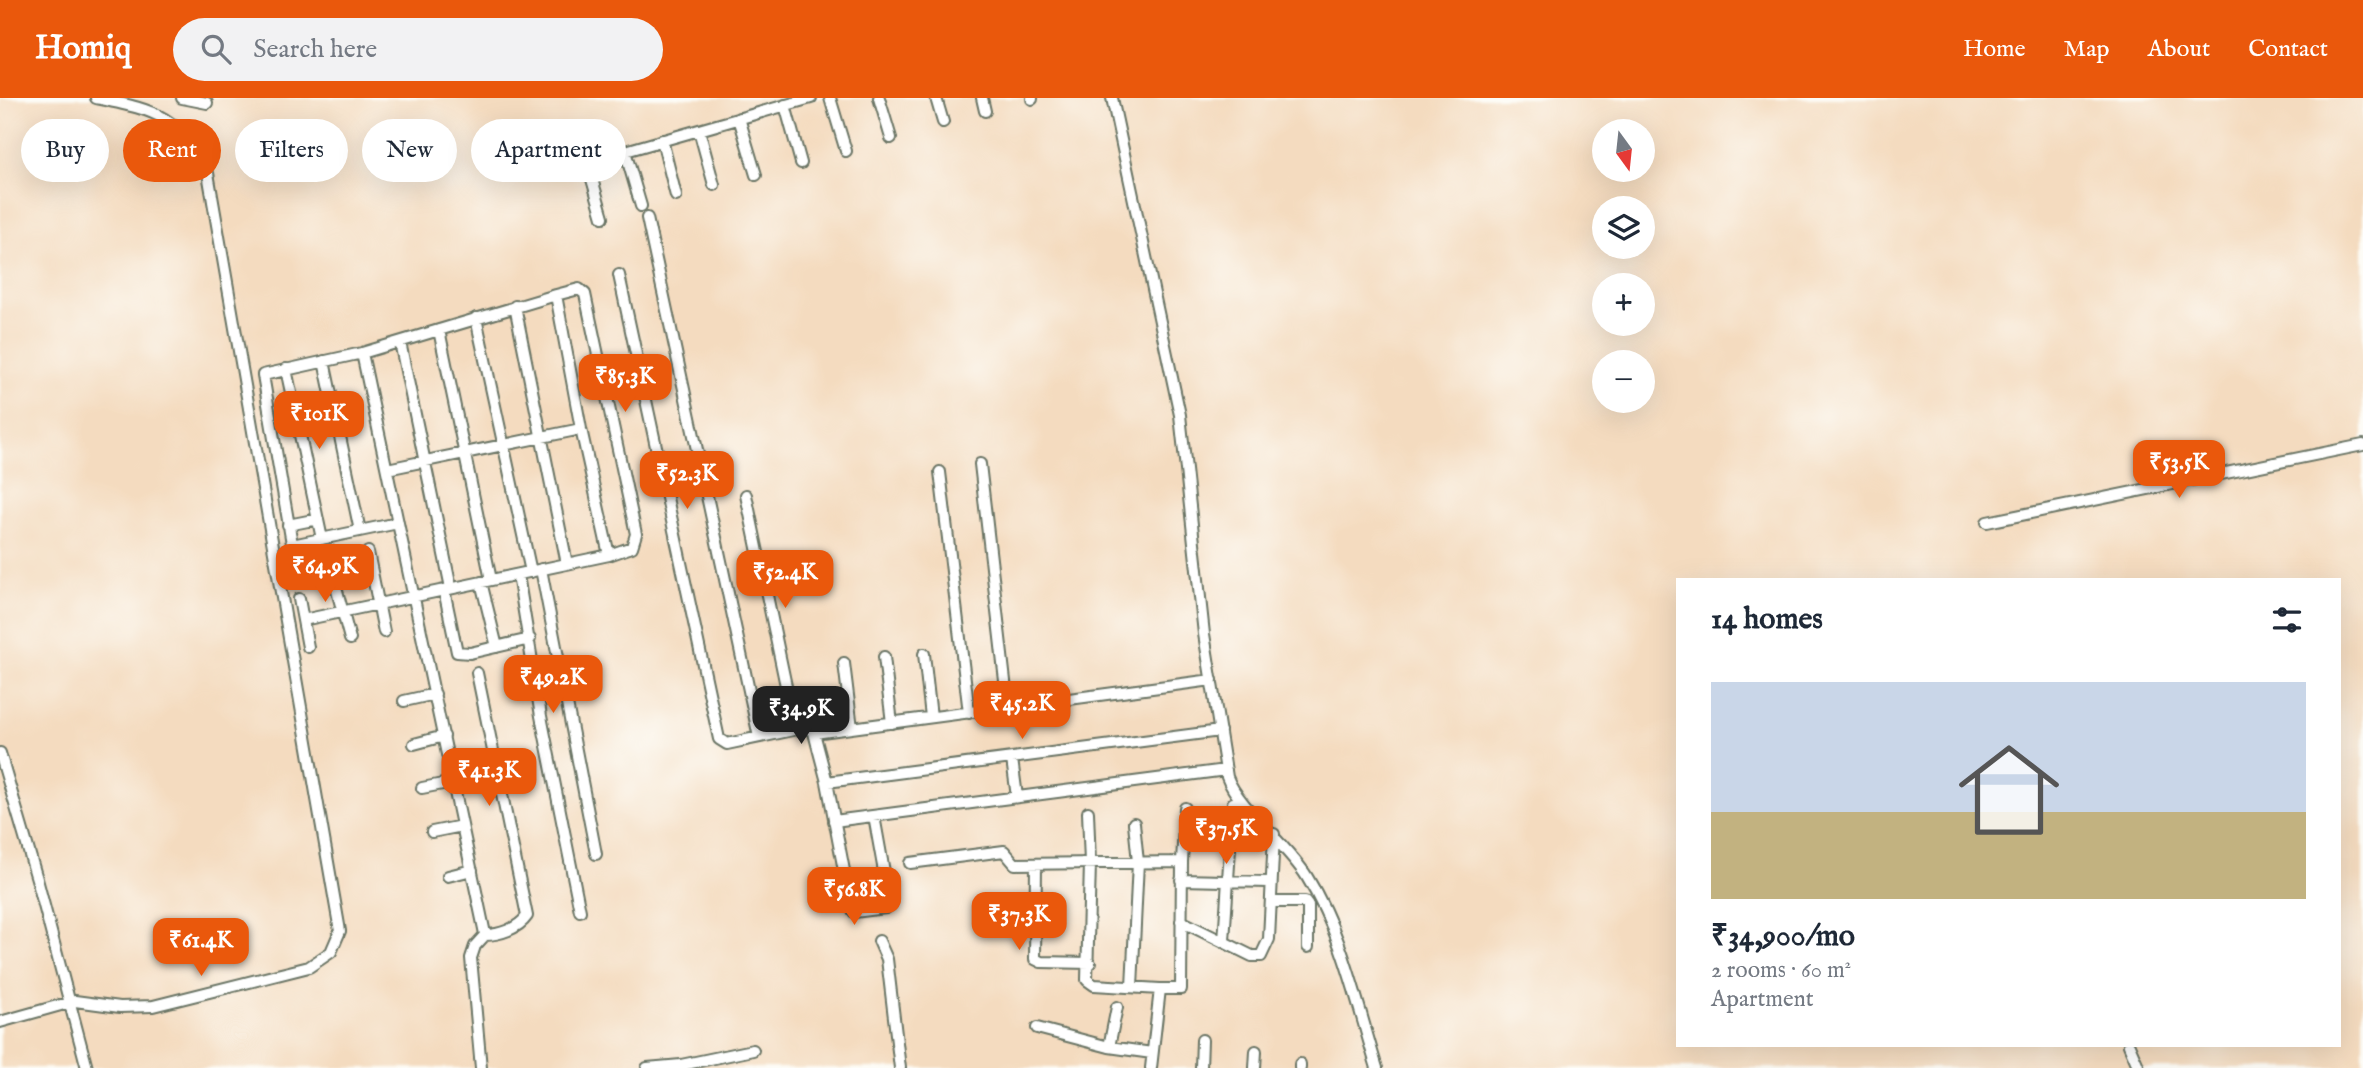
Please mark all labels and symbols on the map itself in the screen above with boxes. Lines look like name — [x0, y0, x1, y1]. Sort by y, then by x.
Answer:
north arrow — [1592, 119, 1656, 182]
pin: ₹85.3K — [568, 354, 682, 414]
pin: ₹101K — [270, 392, 368, 451]
pin: ₹53.5K — [2122, 440, 2236, 500]
pin: ₹52.3K — [630, 452, 744, 511]
pin: ₹64.9K — [268, 545, 382, 604]
pin: ₹52.4K — [728, 550, 842, 610]
pin: ₹49.2K — [496, 656, 610, 715]
pin: ₹45.2K — [965, 682, 1079, 741]
pin: ₹34.9K — [744, 686, 858, 746]
pin: ₹41.3K — [432, 748, 546, 808]
pin: ₹37.5K — [1169, 806, 1283, 866]
pin: ₹56.8K — [797, 868, 911, 927]
pin: ₹37.3K — [962, 892, 1076, 952]
pin: ₹61.4K — [144, 918, 258, 978]

